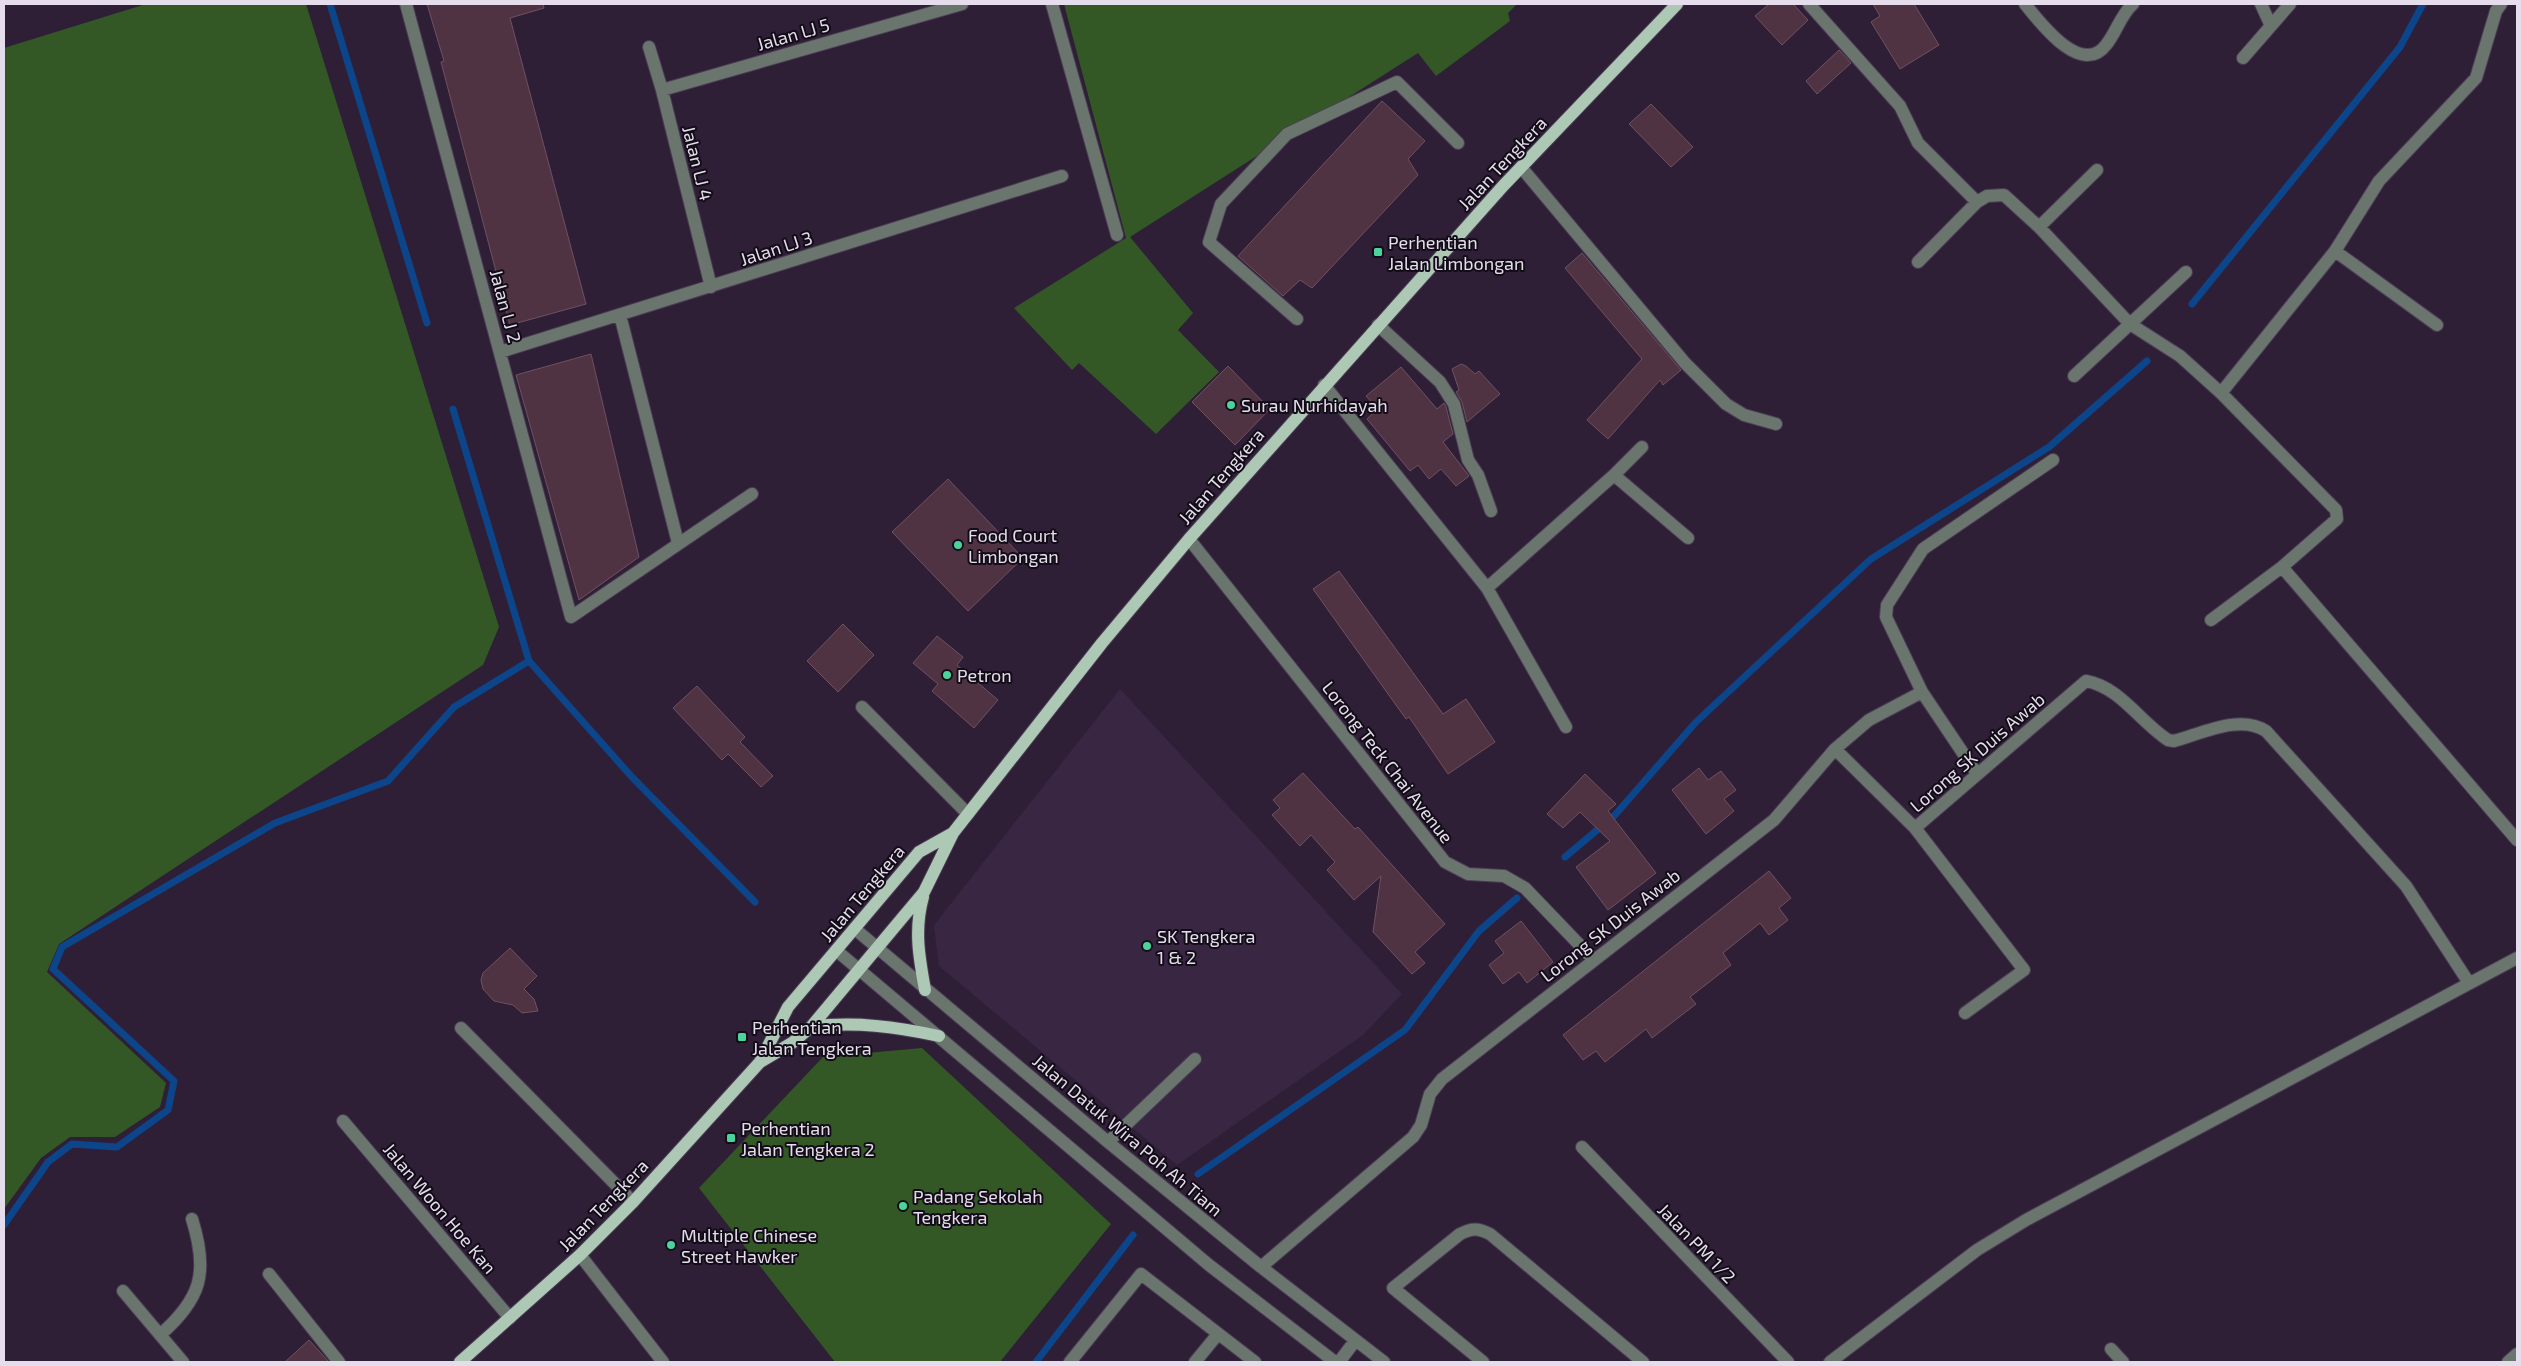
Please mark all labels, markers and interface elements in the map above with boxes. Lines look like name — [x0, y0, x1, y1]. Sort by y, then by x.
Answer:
street label: Jalan LJ 5 — [754, 13, 832, 55]
street label: Jalan Tengkera — [1453, 112, 1551, 214]
street label: Jalan LJ 4 — [678, 123, 718, 203]
street label: Jalan LJ 3 — [737, 226, 815, 270]
place label: Perhentian Jalan Limbongan — [1388, 231, 1524, 274]
marker: Perhentian Jalan Limbongan — [1372, 246, 1384, 258]
street label: Jalan LJ 2 — [486, 267, 526, 345]
place label: Surau Nurhidayah — [1241, 394, 1388, 416]
marker: Surau Nurhidayah — [1225, 399, 1237, 411]
street label: Jalan Tengkera — [1173, 424, 1269, 528]
place label: Food Court Limbongan — [968, 524, 1059, 567]
marker: Food Court Limbongan — [952, 539, 964, 551]
place label: Petron — [957, 664, 1012, 686]
marker: Petron — [941, 669, 953, 681]
street label: Lorong Teck Chai Avenue — [1318, 677, 1458, 847]
street label: Lorong SK Duis Awab — [1905, 688, 2049, 816]
street label: Jalan Tengkera — [815, 840, 909, 946]
street label: Lorong SK Duis Awab — [1536, 864, 1684, 986]
place label: SK Tengkera 1 & 2 — [1157, 925, 1255, 968]
marker: SK Tengkera 1 & 2 — [1141, 940, 1153, 952]
place label: Perhentian Jalan Tengkera — [752, 1016, 872, 1059]
marker: Perhentian Jalan Tengkera — [736, 1031, 748, 1043]
street label: Jalan Datuk Wira Poh Ah Tiam — [1029, 1049, 1227, 1221]
place label: Perhentian Jalan Tengkera 2 — [741, 1117, 875, 1160]
marker: Perhentian Jalan Tengkera 2 — [725, 1132, 737, 1144]
street label: Jalan Woon Hoe Kan — [379, 1138, 501, 1278]
street label: Jalan Tengkera — [554, 1154, 652, 1256]
place label: Padang Sekolah Tengkera — [913, 1185, 1043, 1228]
street label: Jalan PM 1/2 — [1653, 1198, 1741, 1288]
marker: Padang Sekolah Tengkera — [897, 1200, 909, 1212]
place label: Multiple Chinese Street Hawker — [681, 1224, 817, 1267]
marker: Multiple Chinese Street Hawker — [665, 1239, 677, 1251]

